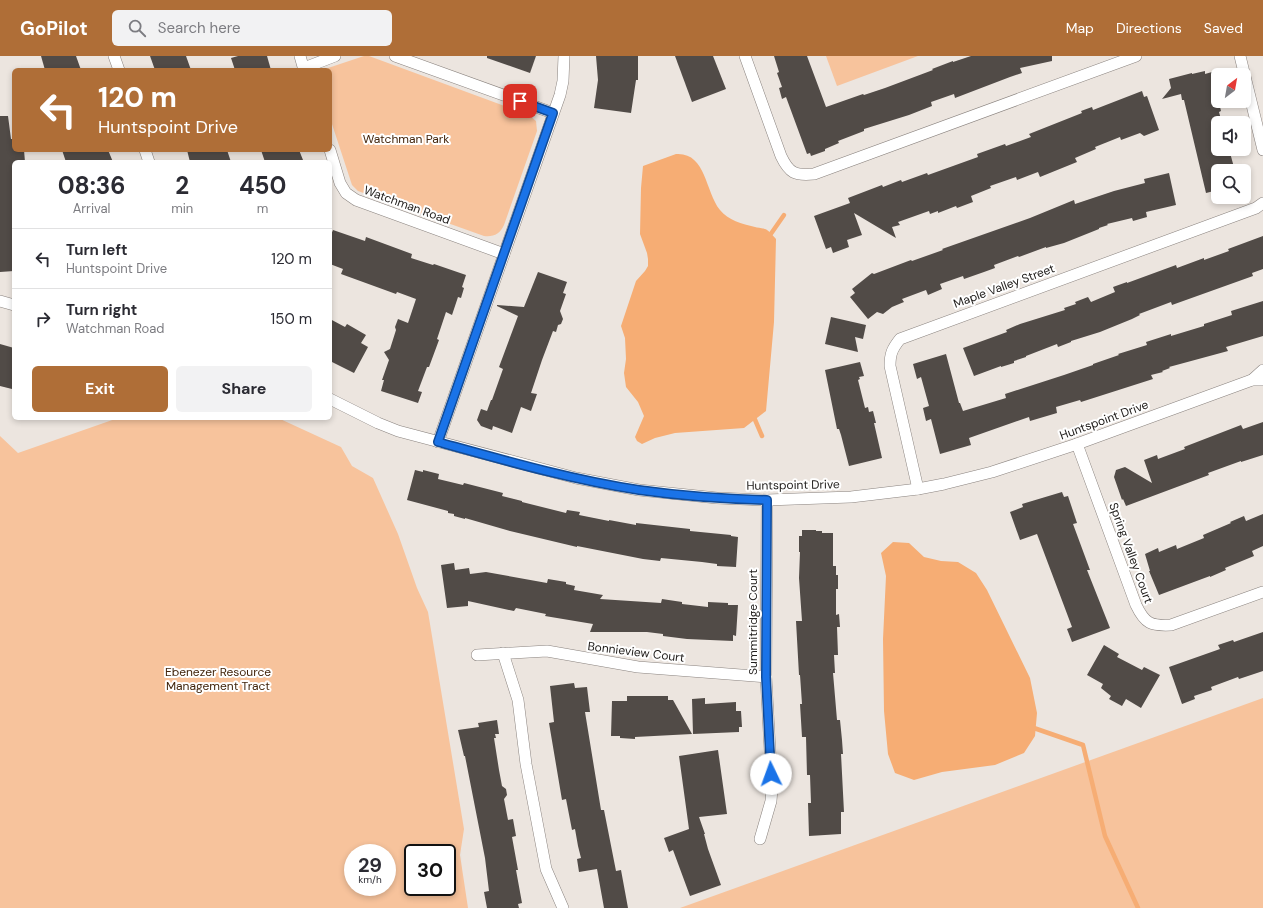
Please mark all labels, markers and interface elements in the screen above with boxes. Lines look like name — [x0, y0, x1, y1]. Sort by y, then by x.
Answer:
search box — [112, 10, 392, 46]
text: GoPilot — [20, 16, 88, 41]
icon: search — [126, 17, 148, 39]
text: Search here — [158, 18, 241, 38]
text: Map — [1066, 19, 1094, 37]
text: Directions — [1116, 19, 1182, 37]
text: Saved — [1204, 19, 1243, 37]
north arrow — [1211, 68, 1251, 108]
map controls — [1211, 68, 1251, 204]
text: 120 m — [98, 79, 177, 116]
icon: left — [32, 84, 84, 136]
pin — [503, 84, 537, 118]
icon: arrive — [509, 90, 531, 112]
text: Huntspoint Drive — [98, 115, 238, 139]
button: sound — [1211, 116, 1251, 156]
park label: Watchman Park — [363, 131, 449, 147]
button: search — [1211, 164, 1251, 204]
text: 08:36 — [58, 170, 126, 201]
text: 2 — [175, 170, 189, 201]
text: 450 — [239, 170, 286, 201]
street label: Watchman Road — [362, 182, 452, 228]
text: Arrival — [73, 200, 111, 217]
text: min — [171, 200, 193, 217]
text: m — [257, 200, 268, 217]
text: Turn left — [66, 240, 127, 260]
icon: left — [32, 248, 54, 270]
text: 120 m — [271, 249, 312, 269]
text: Huntspoint Drive — [66, 260, 167, 277]
street label: Maple Valley Street — [951, 260, 1057, 312]
text: Turn right — [66, 300, 137, 320]
icon: right — [32, 308, 54, 330]
text: 150 m — [271, 309, 312, 329]
text: Watchman Road — [66, 320, 165, 337]
button: Exit — [32, 366, 168, 412]
button: Share — [176, 366, 312, 412]
street label: Huntspoint Drive — [1057, 396, 1151, 443]
street label: Huntspoint Drive — [746, 476, 840, 494]
street label: Spring Valley Court — [1105, 500, 1157, 606]
street label: Summitridge Court — [745, 569, 761, 675]
street label: Bonnieview Court — [587, 638, 686, 666]
park label: Ebenezer Resource Management Tract — [165, 664, 271, 694]
position arrow — [750, 753, 792, 795]
speed limit sign: 30 — [404, 844, 456, 896]
text: 29 — [358, 852, 382, 878]
text: km/h — [358, 873, 382, 886]

